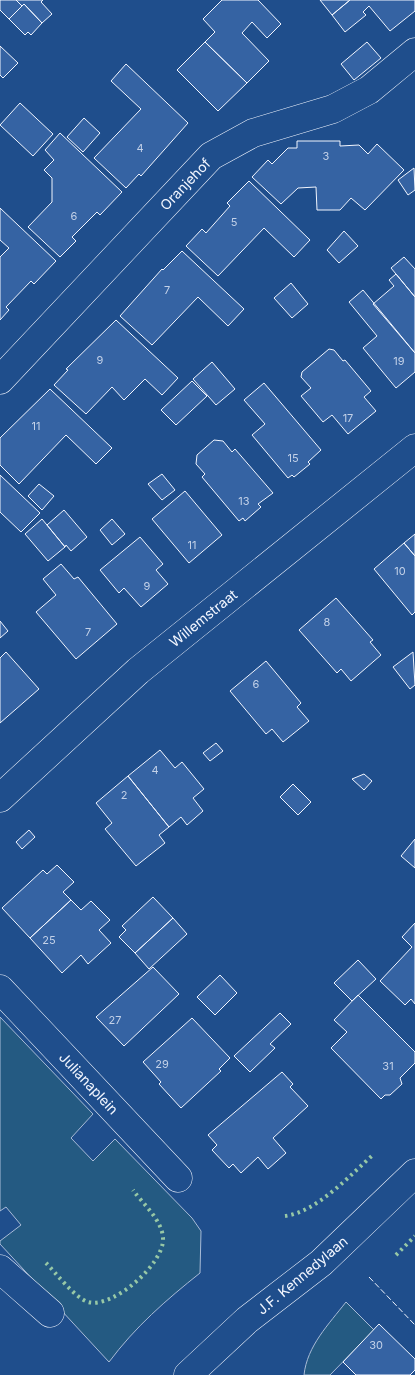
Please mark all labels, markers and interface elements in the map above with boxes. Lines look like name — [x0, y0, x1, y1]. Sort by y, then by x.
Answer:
house number: 4 — [136, 141, 144, 155]
house number: 3 — [323, 149, 330, 163]
street label: Oranjehof — [156, 155, 214, 213]
house number: 6 — [71, 209, 78, 223]
house number: 5 — [231, 215, 238, 229]
house number: 7 — [164, 283, 170, 297]
house number: 9 — [97, 353, 104, 367]
house number: 19 — [393, 354, 405, 368]
house number: 17 — [343, 411, 353, 425]
house number: 11 — [32, 419, 40, 433]
house number: 15 — [287, 451, 299, 465]
house number: 13 — [238, 494, 250, 508]
house number: 11 — [188, 538, 196, 552]
house number: 10 — [394, 564, 406, 578]
house number: 9 — [144, 579, 151, 593]
street label: Willemstraat — [166, 585, 241, 650]
house number: 8 — [324, 615, 331, 629]
house number: 7 — [85, 625, 91, 639]
house number: 6 — [253, 677, 260, 691]
house number: 4 — [151, 763, 159, 777]
house number: 2 — [121, 788, 127, 802]
house number: 25 — [42, 933, 56, 947]
house number: 27 — [109, 1013, 121, 1027]
street label: Julianaplein — [56, 1048, 122, 1118]
house number: 29 — [155, 1057, 169, 1071]
house number: 31 — [382, 1059, 394, 1073]
street label: J.F. Kennedylaan — [253, 1232, 351, 1318]
house number: 30 — [369, 1338, 383, 1352]

